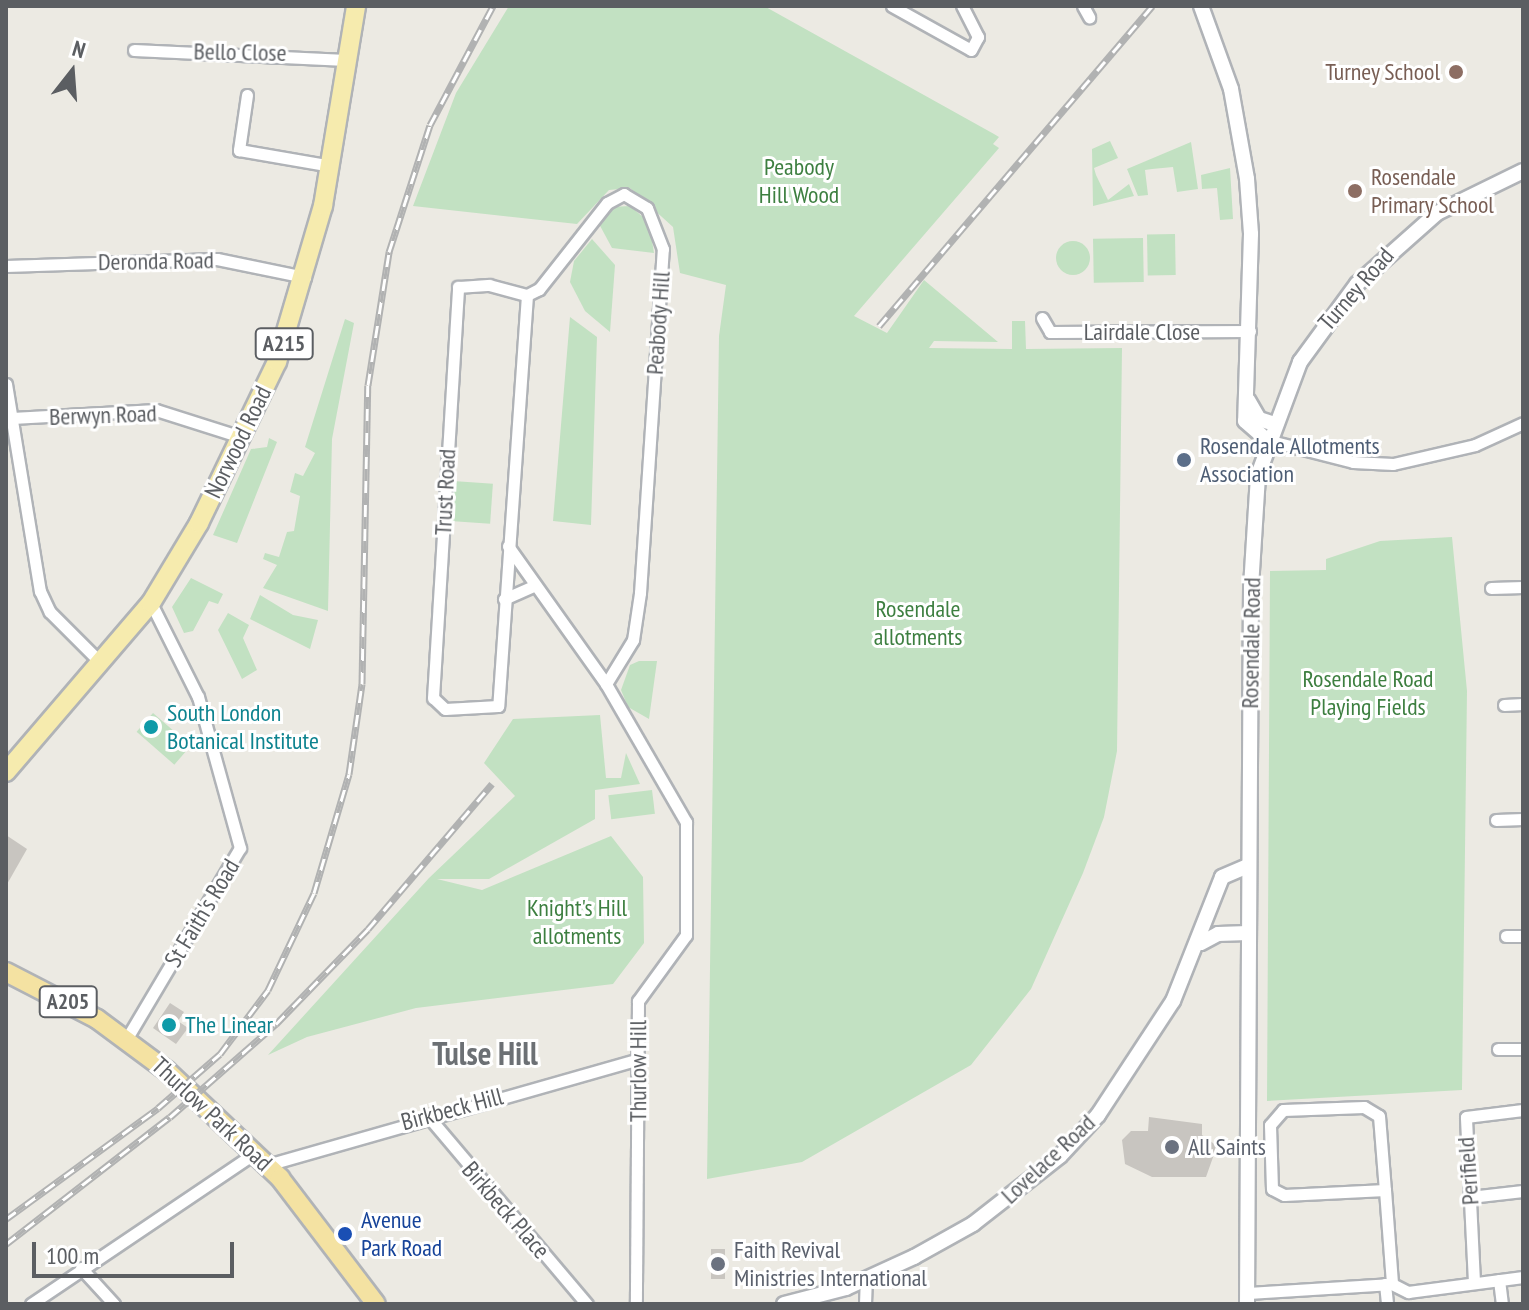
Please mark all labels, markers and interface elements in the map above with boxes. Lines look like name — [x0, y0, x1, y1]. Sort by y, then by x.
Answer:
north arrow — [32, 32, 112, 112]
text: N — [69, 34, 89, 64]
street label: Bello Close — [193, 37, 287, 67]
place label: Turney School — [1324, 58, 1440, 86]
marker: Turney School — [1447, 63, 1465, 81]
park label: Peabody Hill Wood — [759, 153, 839, 209]
place label: Rosendale Primary School — [1371, 163, 1495, 219]
marker: Rosendale Primary School — [1346, 182, 1364, 200]
street label: Turney Road — [1312, 242, 1400, 336]
street label: Deronda Road — [98, 246, 214, 276]
street label: Peabody Hill — [640, 270, 676, 376]
street label: Lairdale Close — [1084, 318, 1200, 346]
road number: A215 — [254, 326, 314, 362]
street label: Norwood Road — [199, 381, 277, 503]
street label: Berwyn Road — [49, 399, 157, 431]
place label: Rosendale Allotments Association — [1200, 432, 1380, 488]
street label: Trust Road — [428, 448, 462, 536]
marker: Rosendale Allotments Association — [1175, 451, 1193, 469]
street label: Rosendale Road — [1235, 577, 1267, 709]
park label: Rosendale allotments — [874, 595, 962, 651]
park label: Rosendale Road Playing Fields — [1302, 665, 1434, 721]
place label: South London Botanical Institute — [167, 699, 319, 755]
marker: South London Botanical Institute — [142, 718, 160, 736]
street label: St Faith's Road — [158, 854, 246, 972]
park label: Knight's Hill allotments — [527, 894, 627, 950]
road number: A205 — [38, 984, 98, 1020]
place label: The Linear — [185, 1011, 273, 1039]
marker: The Linear — [160, 1016, 178, 1034]
street label: Thurlow Hill — [624, 1020, 652, 1122]
district label: Tulse Hill — [432, 1034, 538, 1072]
street label: Thurlow Park Road — [146, 1051, 278, 1177]
street label: Birkbeck Hill — [398, 1082, 506, 1136]
street label: Lovelace Road — [995, 1108, 1101, 1210]
place label: All Saints — [1188, 1133, 1266, 1161]
street label: Perifield — [1451, 1136, 1485, 1206]
marker: All Saints — [1163, 1138, 1181, 1156]
street label: Birkbeck Place — [456, 1155, 556, 1265]
place label: Avenue Park Road — [361, 1206, 443, 1262]
marker: Avenue Park Road — [336, 1225, 354, 1243]
scale bar — [36, 1226, 238, 1276]
place label: Faith Revival Ministries International — [734, 1236, 927, 1292]
text: 100 m — [46, 1240, 99, 1271]
marker: Faith Revival Ministries International — [709, 1255, 727, 1273]

